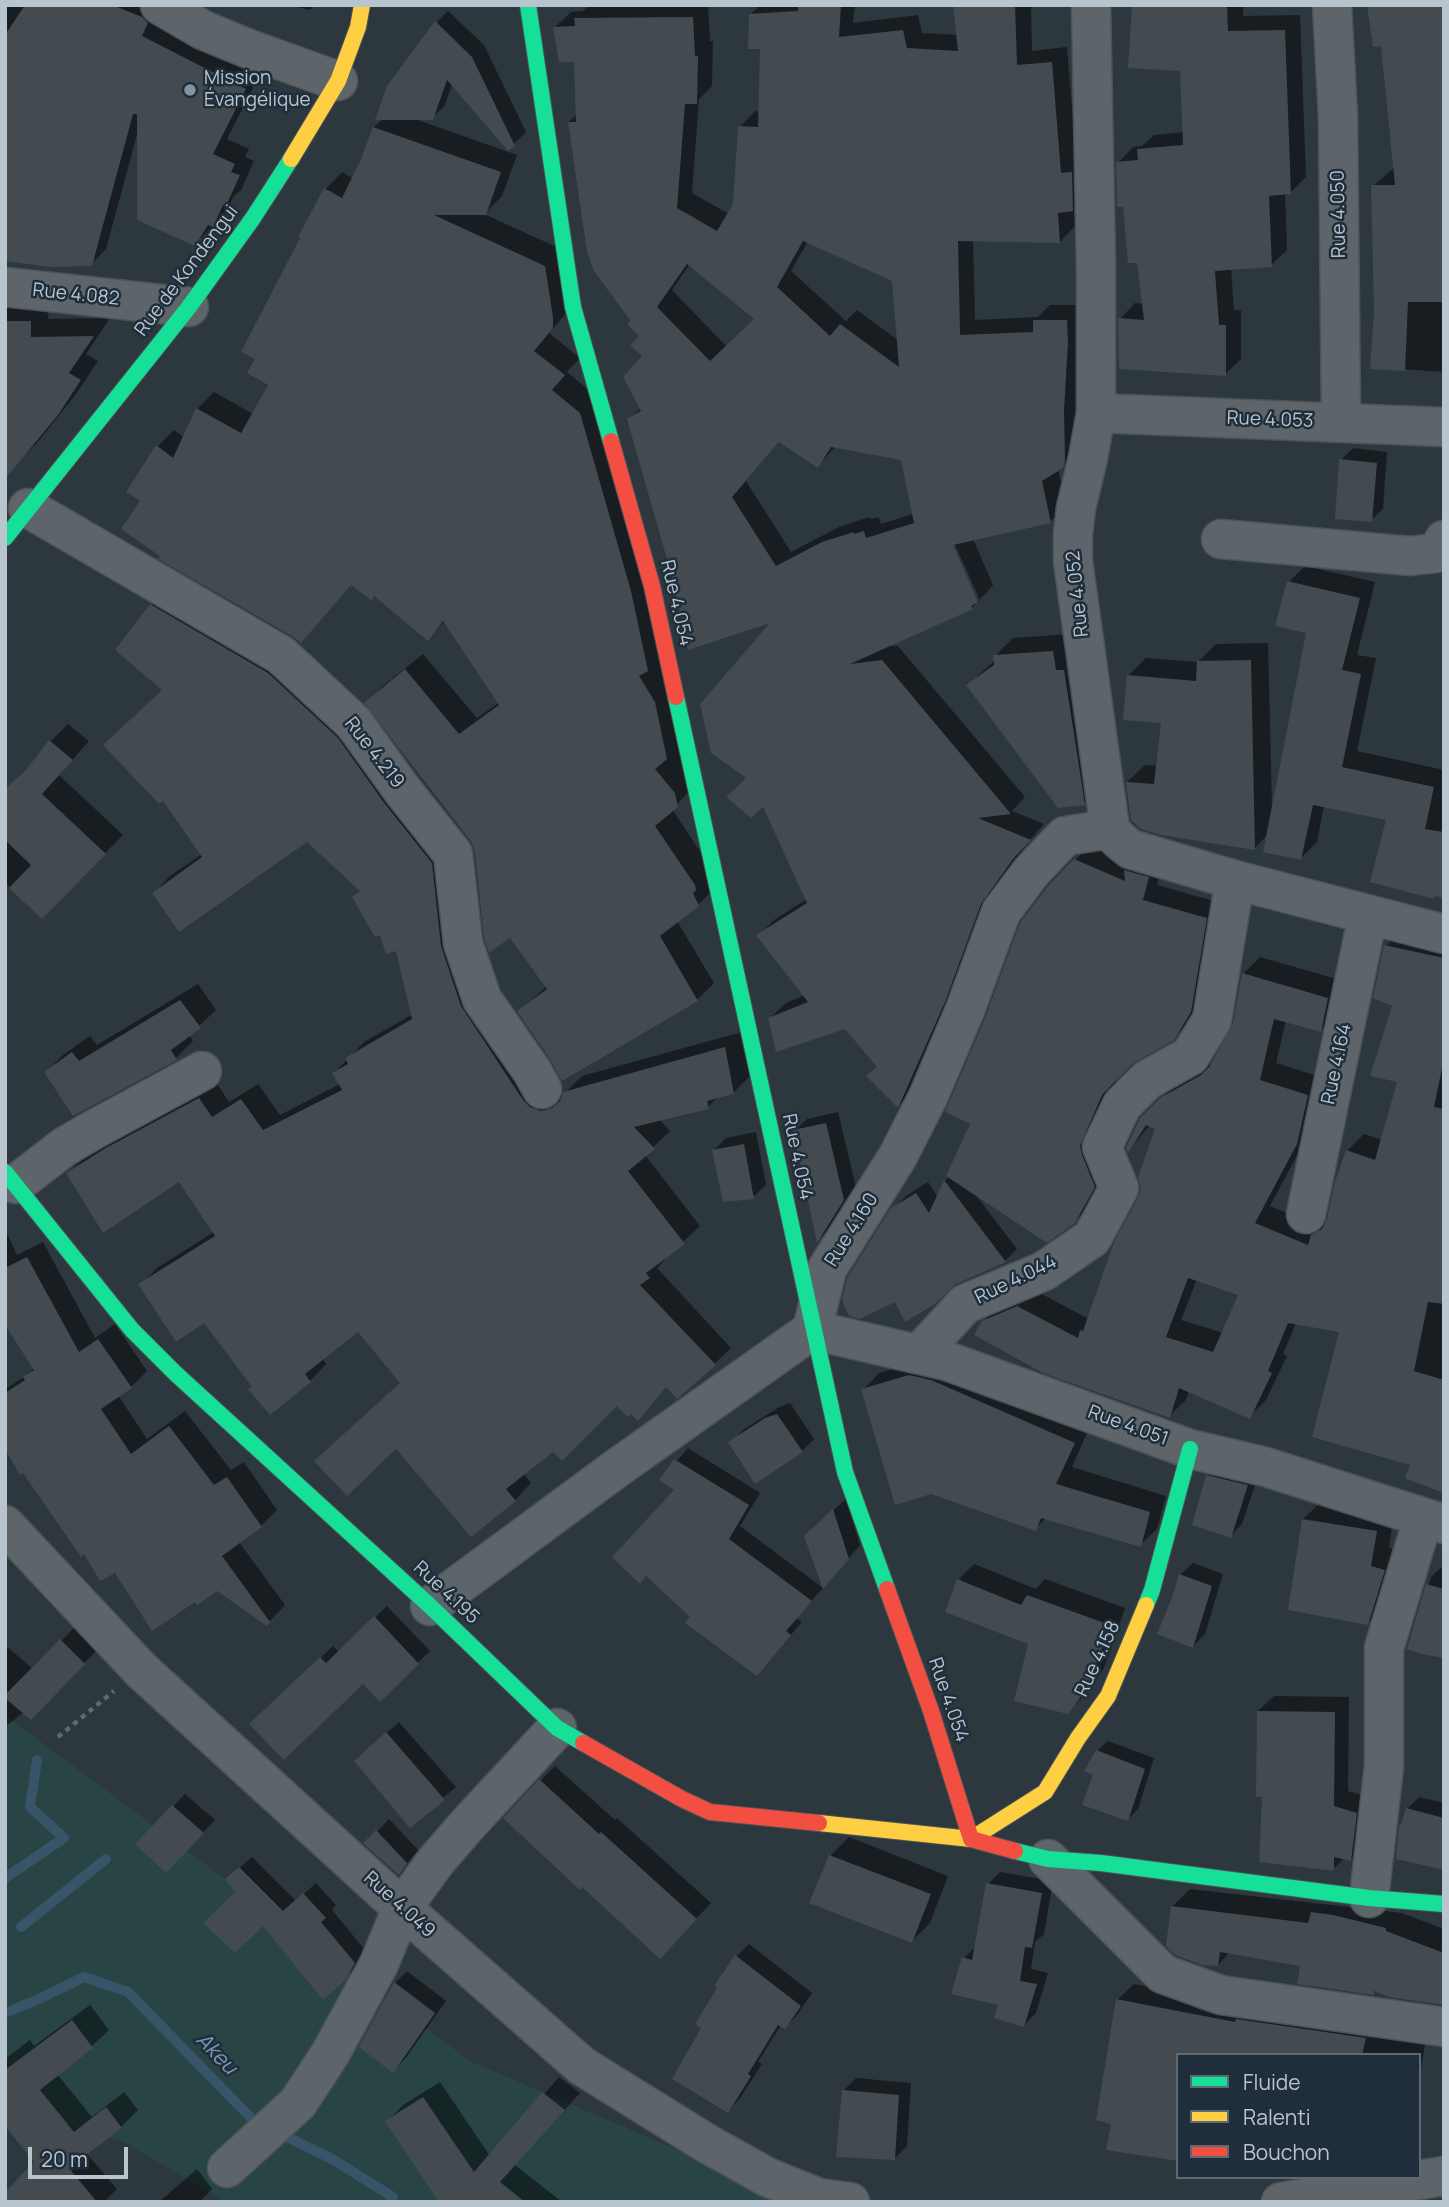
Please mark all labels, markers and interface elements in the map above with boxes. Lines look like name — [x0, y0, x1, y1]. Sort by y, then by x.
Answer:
place label: Mission Évangélique — [204, 68, 311, 112]
marker: Mission Évangélique — [182, 82, 198, 98]
street label: Rue 4.050 — [1327, 170, 1351, 258]
street label: Rue de Kondengui — [130, 201, 244, 341]
street label: Rue 4.082 — [31, 279, 121, 311]
street label: Rue 4.053 — [1226, 407, 1314, 433]
street label: Rue 4.052 — [1062, 550, 1094, 638]
street label: Rue 4.054 — [655, 558, 697, 648]
street label: Rue 4.219 — [339, 713, 409, 793]
street label: Rue 4.164 — [1317, 1022, 1357, 1106]
street label: Rue 4.054 — [777, 1112, 817, 1202]
street label: Rue 4.160 — [821, 1189, 883, 1271]
street label: Rue 4.044 — [971, 1250, 1061, 1310]
street label: Rue 4.051 — [1085, 1401, 1171, 1451]
street label: Rue 4.195 — [408, 1557, 484, 1629]
street label: Rue 4.158 — [1071, 1618, 1125, 1700]
street label: Rue 4.054 — [923, 1655, 973, 1745]
street label: Rue 4.049 — [359, 1867, 439, 1943]
water label: Akeu — [190, 2028, 242, 2080]
legend — [1176, 2053, 1421, 2179]
text: Fluide — [1243, 2068, 1301, 2096]
text: Ralenti — [1243, 2103, 1311, 2131]
scale bar — [32, 2134, 131, 2178]
text: Bouchon — [1243, 2138, 1330, 2166]
text: 20 m — [41, 2145, 88, 2173]

